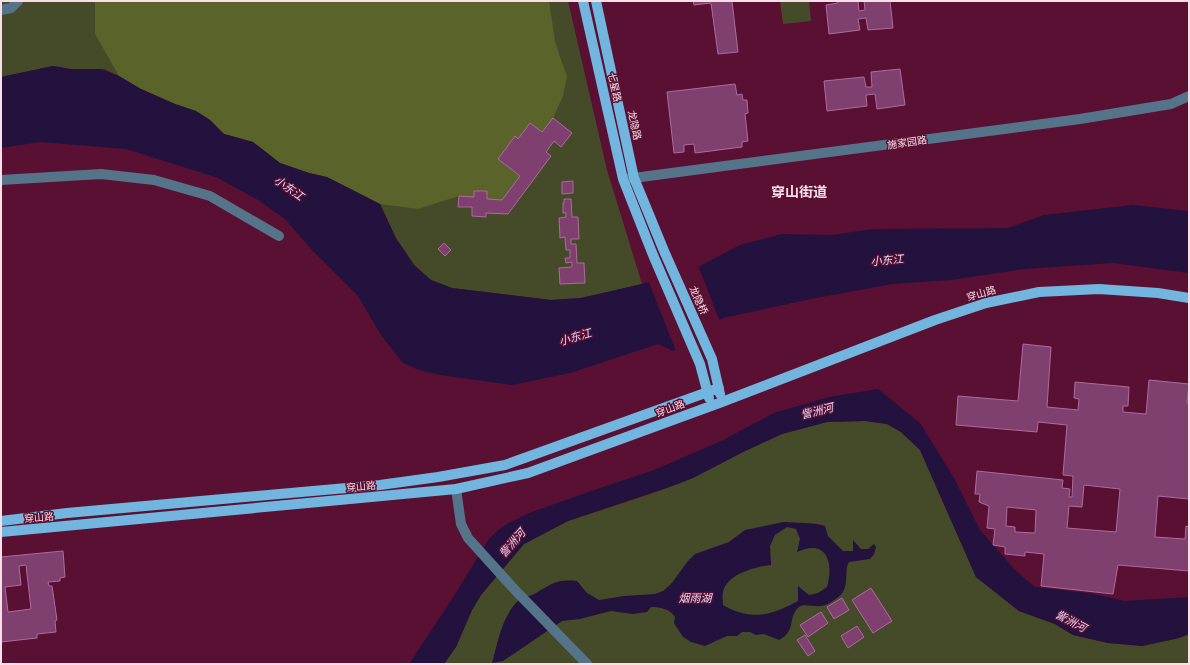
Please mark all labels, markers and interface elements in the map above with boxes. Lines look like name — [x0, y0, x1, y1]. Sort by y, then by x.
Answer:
street label: 七星路 — [604, 71, 625, 103]
street label: 龙隐路 — [624, 109, 645, 141]
street label: 施家园路 — [886, 132, 928, 153]
water label: 小东江 — [271, 172, 308, 205]
district label: 穿山街道 — [771, 182, 827, 202]
water label: 小东江 — [870, 251, 905, 269]
street label: 穿山路 — [965, 282, 998, 305]
street label: 龙隐桥 — [686, 283, 711, 317]
water label: 小东江 — [557, 324, 594, 349]
street label: 穿山路 — [654, 396, 687, 421]
water label: 訾洲河 — [799, 399, 837, 423]
street label: 穿山路 — [345, 478, 377, 495]
street label: 穿山路 — [23, 509, 55, 526]
water label: 訾洲河 — [495, 524, 530, 561]
water label: 烟雨湖 — [679, 590, 713, 606]
water label: 訾洲河 — [1053, 606, 1091, 637]

